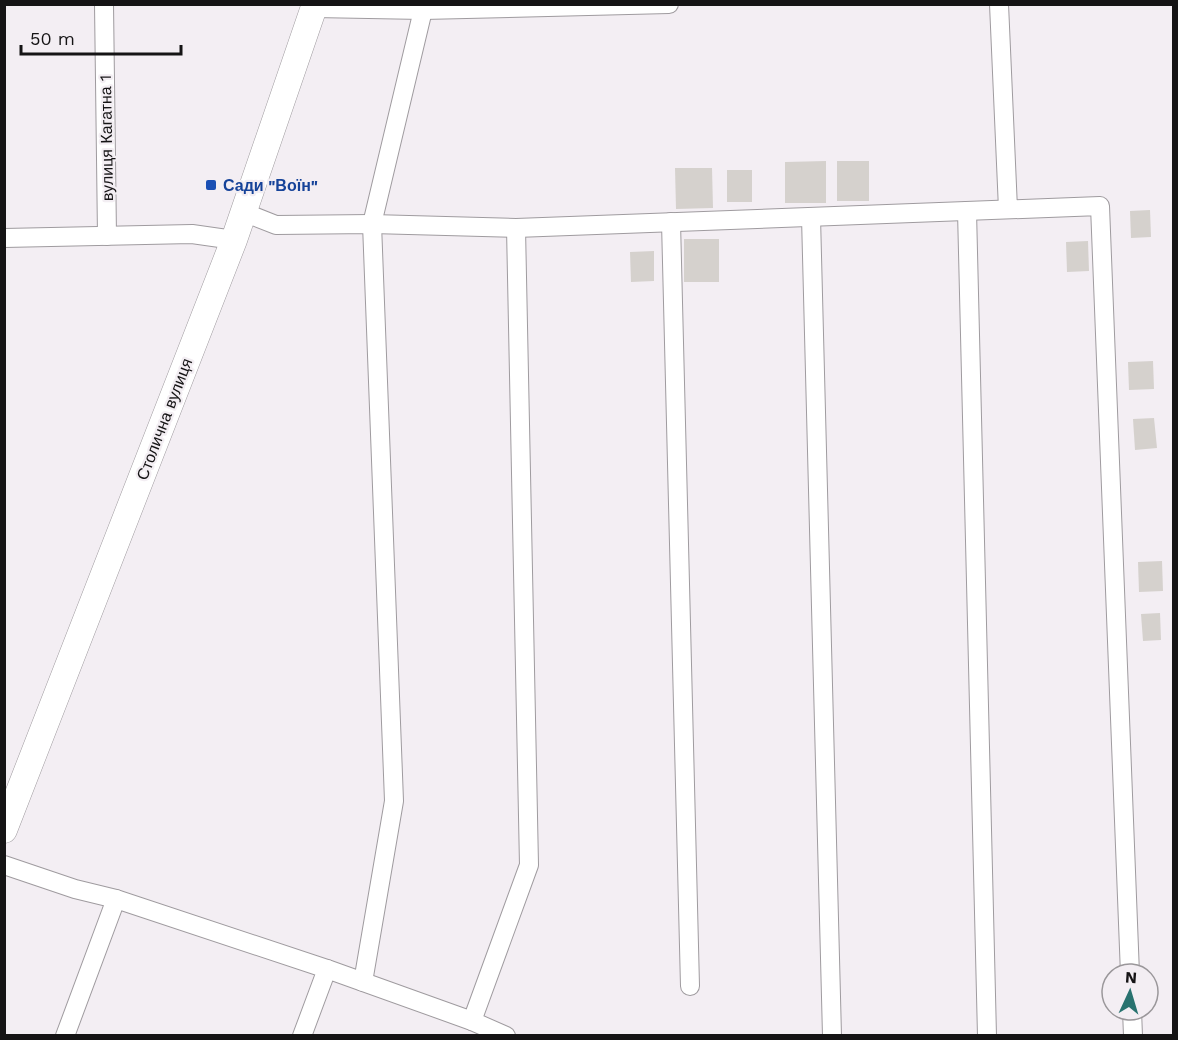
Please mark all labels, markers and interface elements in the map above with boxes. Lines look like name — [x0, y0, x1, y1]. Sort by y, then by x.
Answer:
scale bar — [21, 18, 182, 56]
text: 50 m — [30, 28, 75, 49]
street label: вулиця Кагатна 1 — [96, 75, 117, 201]
place label: Сади "Воїн" — [223, 176, 318, 195]
marker: Сади "Воїн" — [204, 178, 218, 192]
street label: Столична вулиця — [132, 356, 196, 483]
north arrow — [1100, 962, 1160, 1022]
text: N — [1124, 968, 1138, 987]

